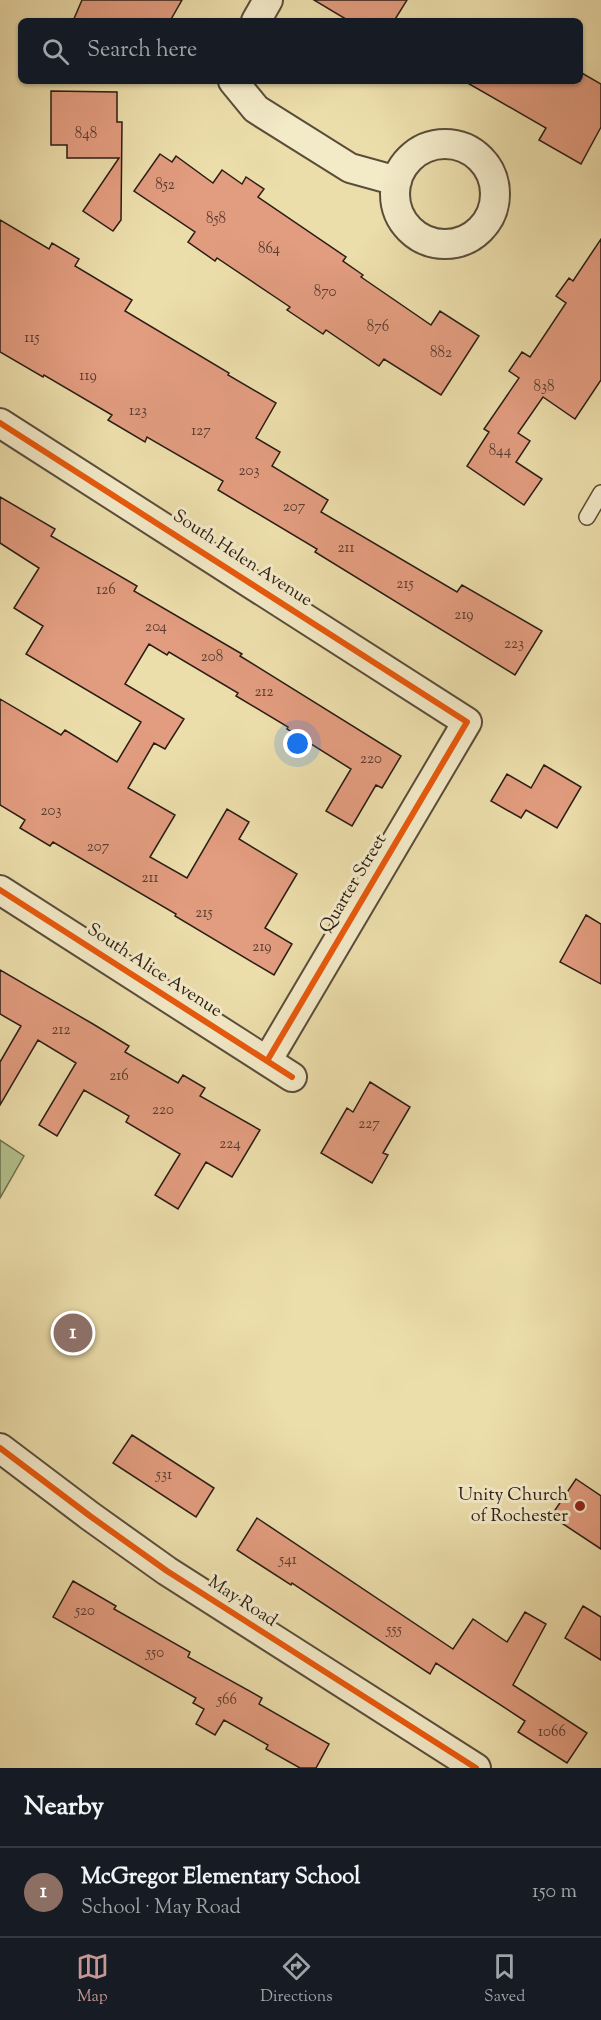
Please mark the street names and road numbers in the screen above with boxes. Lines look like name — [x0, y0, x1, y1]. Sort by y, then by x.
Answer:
street label: South Helen Avenue — [167, 504, 317, 614]
street label: Quarter Street — [314, 829, 394, 939]
street label: South Alice Avenue — [81, 917, 227, 1025]
street label: May Road — [202, 1570, 282, 1634]

